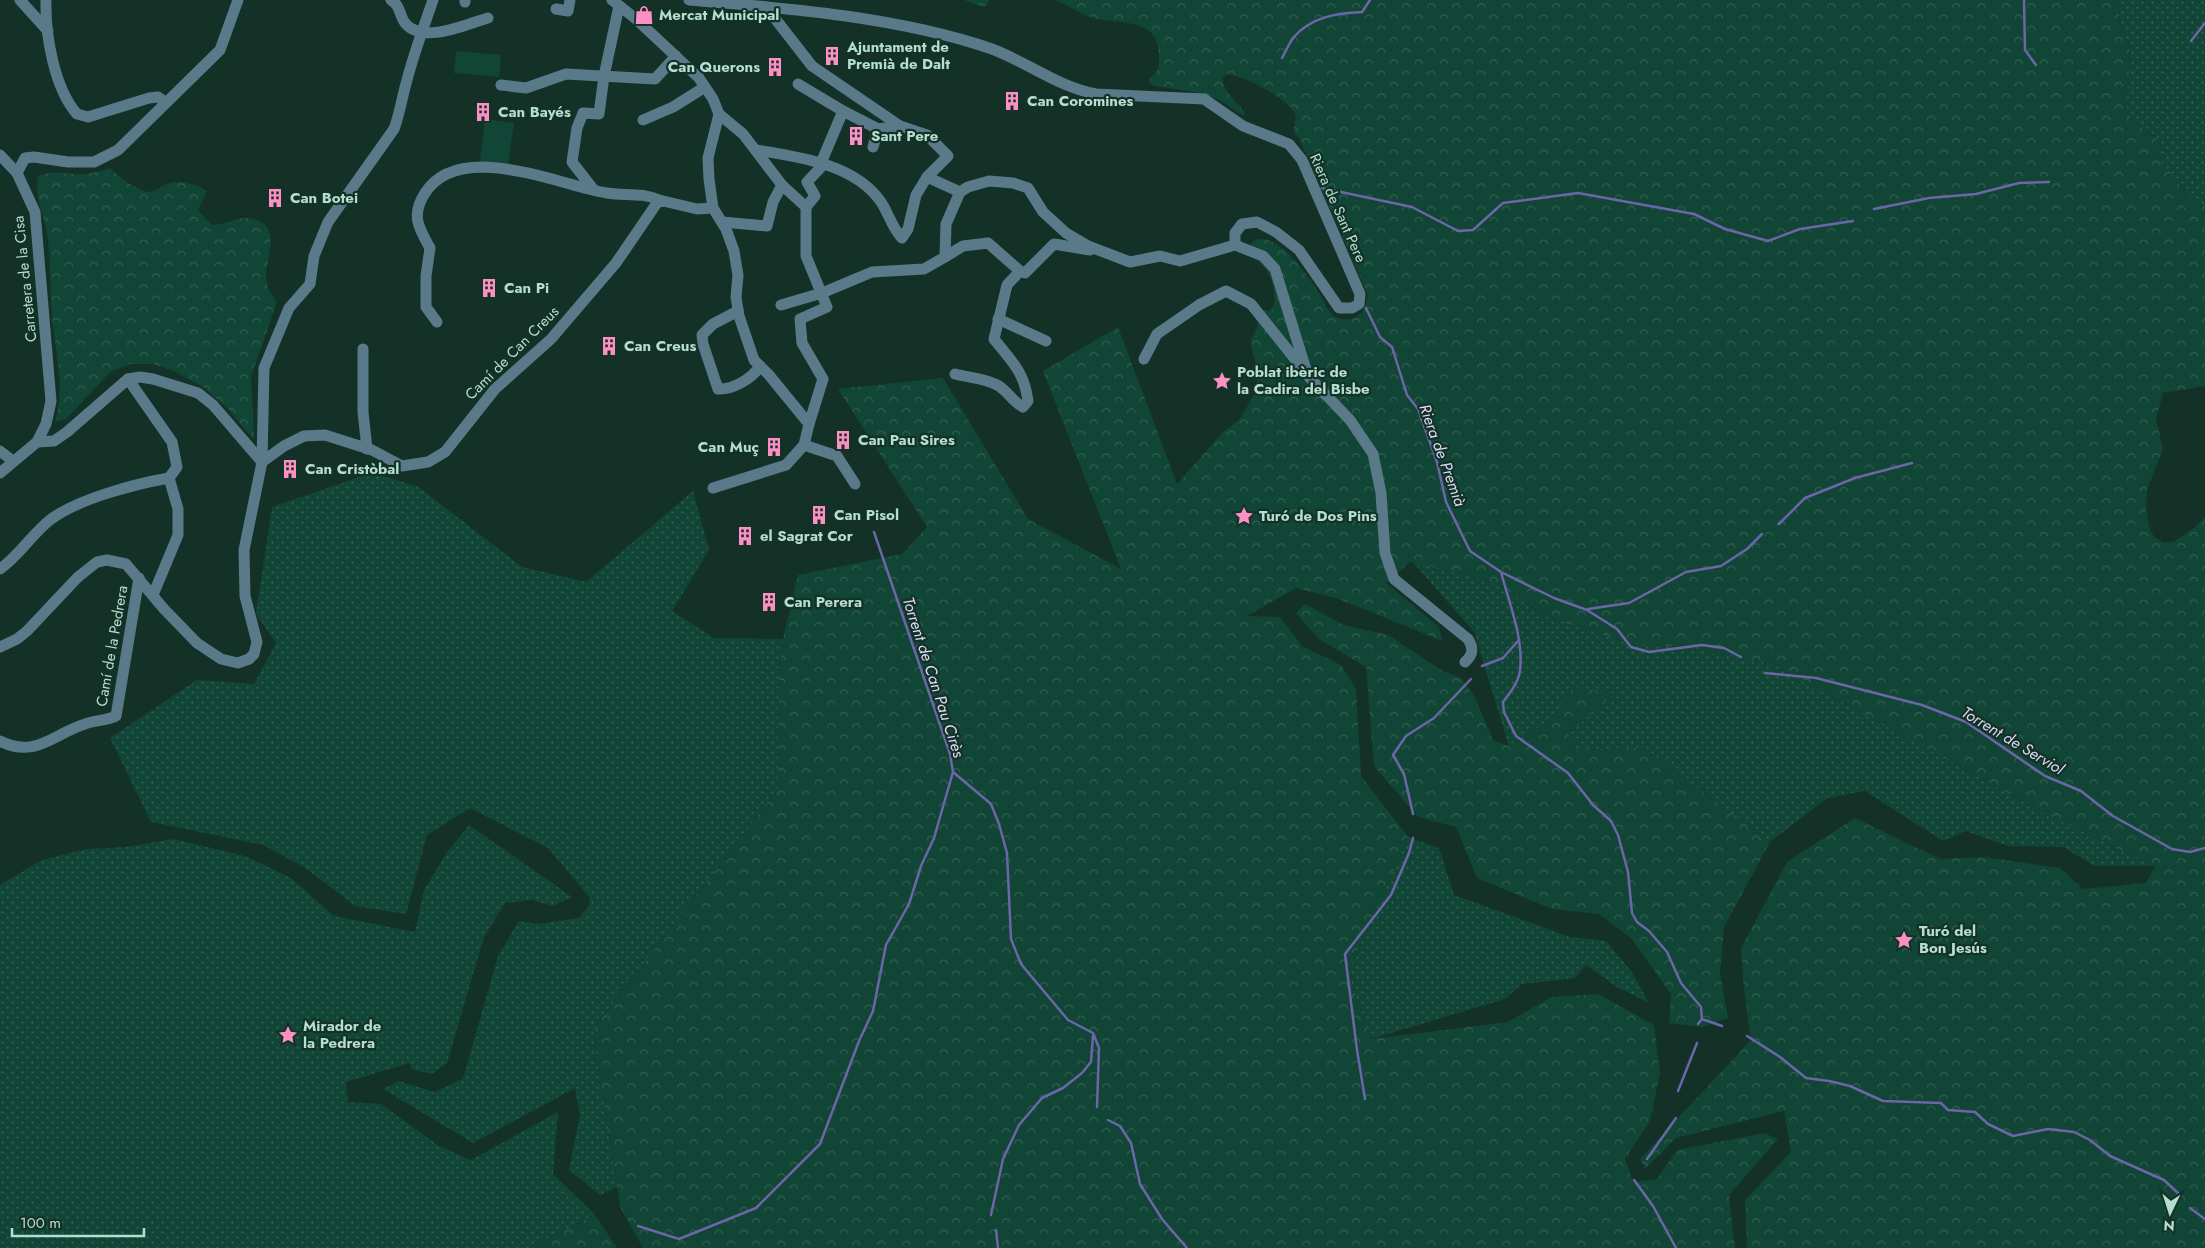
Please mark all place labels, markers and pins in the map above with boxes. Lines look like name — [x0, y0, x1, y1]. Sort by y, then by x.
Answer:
shop icon: Mercat Municipal — [633, 4, 655, 26]
place label: Mercat Municipal — [659, 4, 779, 26]
place label: Ajuntament de Premià de Dalt — [846, 36, 950, 75]
building icon: Ajuntament de Premià de Dalt — [821, 45, 843, 67]
place label: Can Querons — [668, 56, 760, 78]
building icon: Can Querons — [764, 56, 786, 78]
building icon: Can Coromines — [1001, 90, 1023, 112]
place label: Can Coromines — [1027, 90, 1134, 112]
building icon: Can Bayés — [472, 101, 494, 123]
place label: Can Bayés — [498, 101, 571, 123]
building icon: Sant Pere — [845, 125, 867, 147]
place label: Sant Pere — [871, 125, 939, 147]
building icon: Can Botei — [264, 187, 286, 209]
place label: Can Botei — [290, 187, 358, 209]
building icon: Can Pi — [478, 277, 500, 299]
place label: Can Pi — [504, 277, 549, 299]
building icon: Can Creus — [598, 335, 620, 357]
place label: Can Creus — [624, 335, 696, 357]
place label: Poblat ibèric de la Cadira del Bisbe — [1237, 361, 1370, 400]
place icon: Poblat ibèric de la Cadira del Bisbe — [1211, 370, 1233, 392]
building icon: Can Pau Sires — [832, 429, 854, 451]
place label: Can Pau Sires — [858, 429, 955, 451]
place label: Can Muç — [698, 436, 759, 458]
building icon: Can Muç — [763, 436, 785, 458]
building icon: Can Cristòbal — [279, 458, 301, 480]
place label: Can Cristòbal — [305, 458, 399, 480]
building icon: Can Pisol — [808, 504, 830, 526]
place label: Can Pisol — [834, 504, 899, 526]
place icon: Turó de Dos Pins — [1233, 505, 1255, 527]
place label: Turó de Dos Pins — [1259, 505, 1377, 527]
building icon: el Sagrat Cor — [734, 525, 756, 547]
place label: el Sagrat Cor — [760, 525, 854, 547]
building icon: Can Perera — [758, 591, 780, 613]
place label: Can Perera — [784, 591, 862, 613]
place label: Turó del Bon Jesús — [1919, 920, 1987, 959]
place icon: Turó del Bon Jesús — [1893, 929, 1915, 951]
place label: Mirador de la Pedrera — [303, 1015, 382, 1054]
place icon: Mirador de la Pedrera — [277, 1024, 299, 1046]

